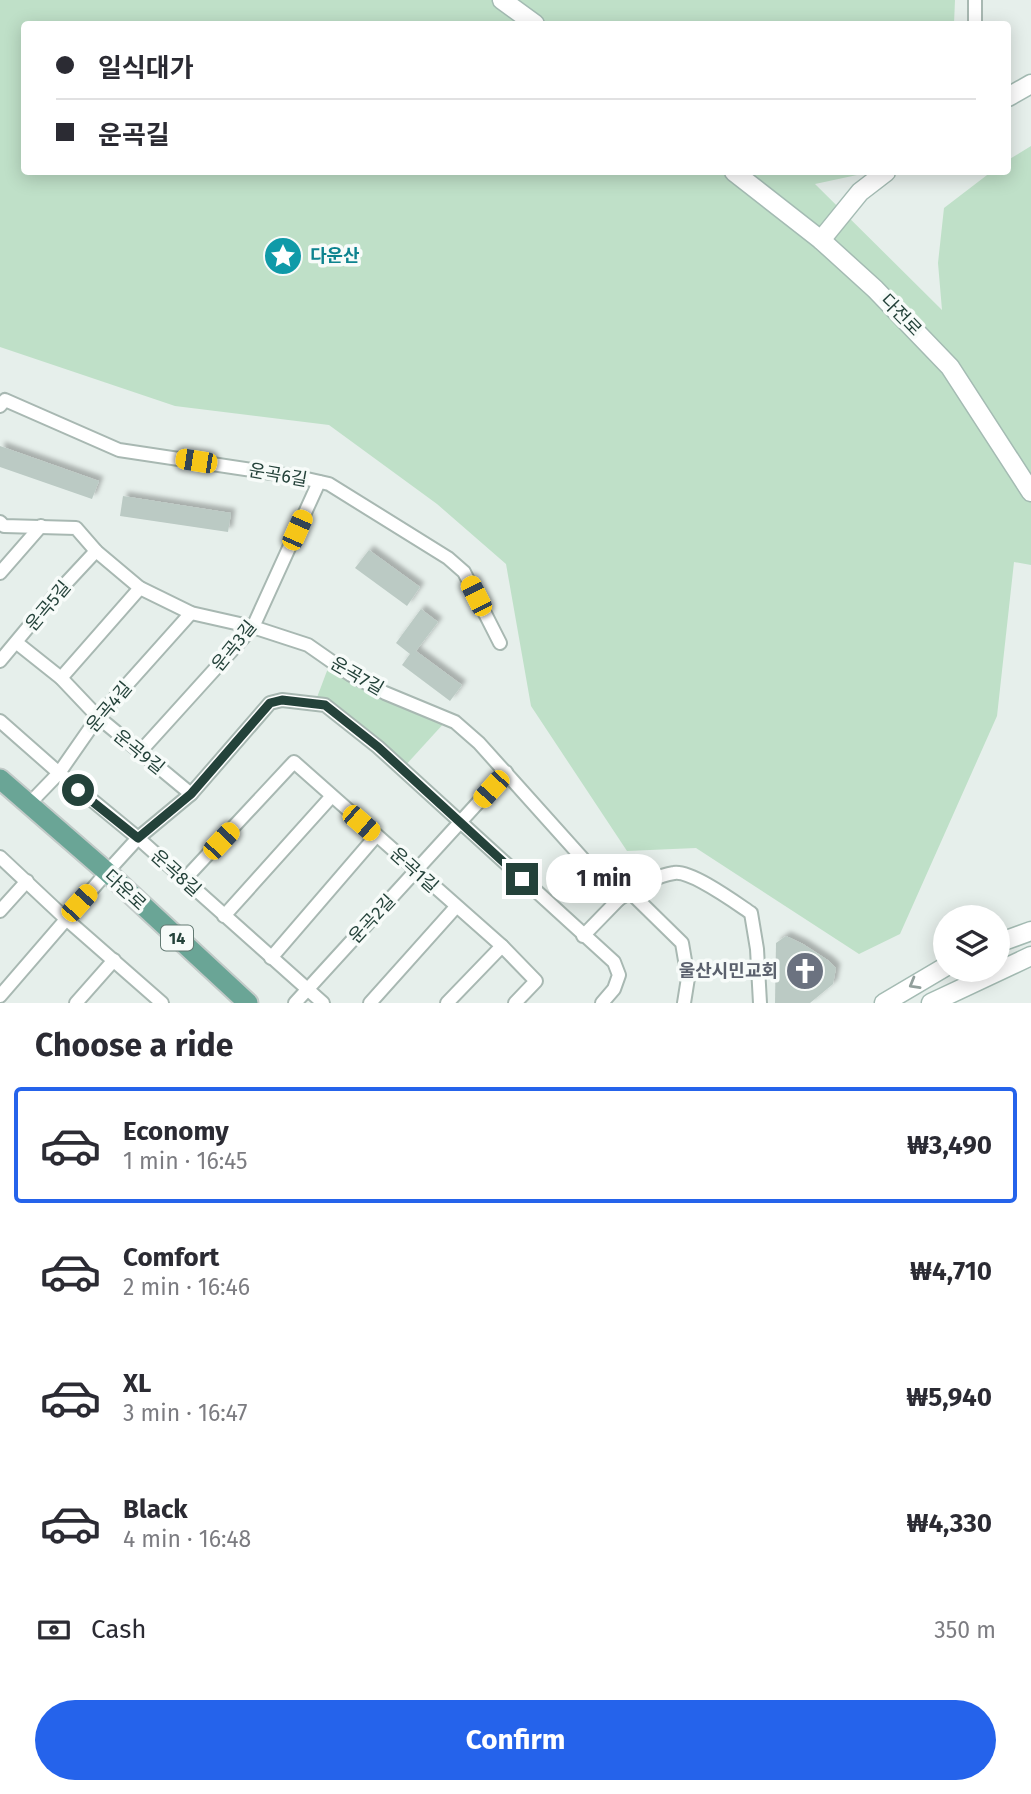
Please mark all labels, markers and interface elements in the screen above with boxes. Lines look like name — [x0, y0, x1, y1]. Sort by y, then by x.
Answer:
text: 일식대가 — [98, 53, 194, 84]
text: 운곡길 — [98, 120, 170, 151]
place icon: 다운산 — [262, 235, 304, 277]
place label: 다운산 — [310, 245, 360, 267]
street label: 다전로 — [876, 289, 926, 341]
car — [174, 447, 219, 475]
street label: 운곡6길 — [247, 459, 309, 491]
car — [279, 507, 316, 553]
car — [458, 573, 495, 619]
street label: 운곡5길 — [21, 576, 75, 636]
street label: 운곡3길 — [207, 616, 261, 676]
street label: 운곡7길 — [327, 652, 387, 700]
street label: 운곡4길 — [82, 677, 136, 737]
street label: 운곡9길 — [109, 725, 169, 779]
car — [470, 766, 513, 812]
route start — [62, 774, 94, 806]
car — [339, 801, 384, 845]
car — [199, 818, 244, 864]
street label: 운곡1길 — [385, 843, 443, 897]
street label: 운곡8길 — [146, 845, 206, 901]
callout: 1 min — [546, 854, 662, 903]
route end — [506, 863, 538, 895]
text: 1 min — [576, 864, 632, 892]
street label: 다운로 — [99, 865, 151, 915]
car — [58, 880, 101, 926]
street label: 운곡2길 — [344, 890, 400, 948]
map controls — [933, 905, 1010, 982]
button: layers — [933, 905, 1010, 982]
road number: 14 — [161, 926, 193, 950]
church icon: 울산시민교회 — [784, 950, 826, 992]
place label: 울산시민교회 — [679, 960, 778, 982]
one-way arrow — [908, 976, 921, 989]
text: Choose a ride — [35, 1026, 233, 1064]
icon: car — [39, 1114, 102, 1177]
text: Economy — [123, 1116, 229, 1147]
text: ₩3,490 — [907, 1130, 992, 1161]
text: 1 min · 16:45 — [123, 1147, 248, 1175]
icon: car — [39, 1240, 102, 1303]
text: Comfort — [123, 1242, 219, 1273]
text: ₩4,710 — [910, 1256, 992, 1287]
text: 2 min · 16:46 — [123, 1273, 250, 1301]
icon: car — [39, 1366, 102, 1429]
text: XL — [123, 1368, 151, 1399]
text: ₩5,940 — [906, 1382, 992, 1413]
text: 3 min · 16:47 — [123, 1399, 247, 1427]
icon: car — [39, 1492, 102, 1555]
text: Black — [123, 1494, 188, 1525]
text: ₩4,330 — [906, 1508, 992, 1539]
text: 4 min · 16:48 — [123, 1525, 251, 1553]
icon: cash — [35, 1611, 73, 1649]
text: Cash — [91, 1614, 147, 1645]
text: 350 m — [934, 1616, 996, 1644]
button: Confirm — [35, 1700, 996, 1780]

